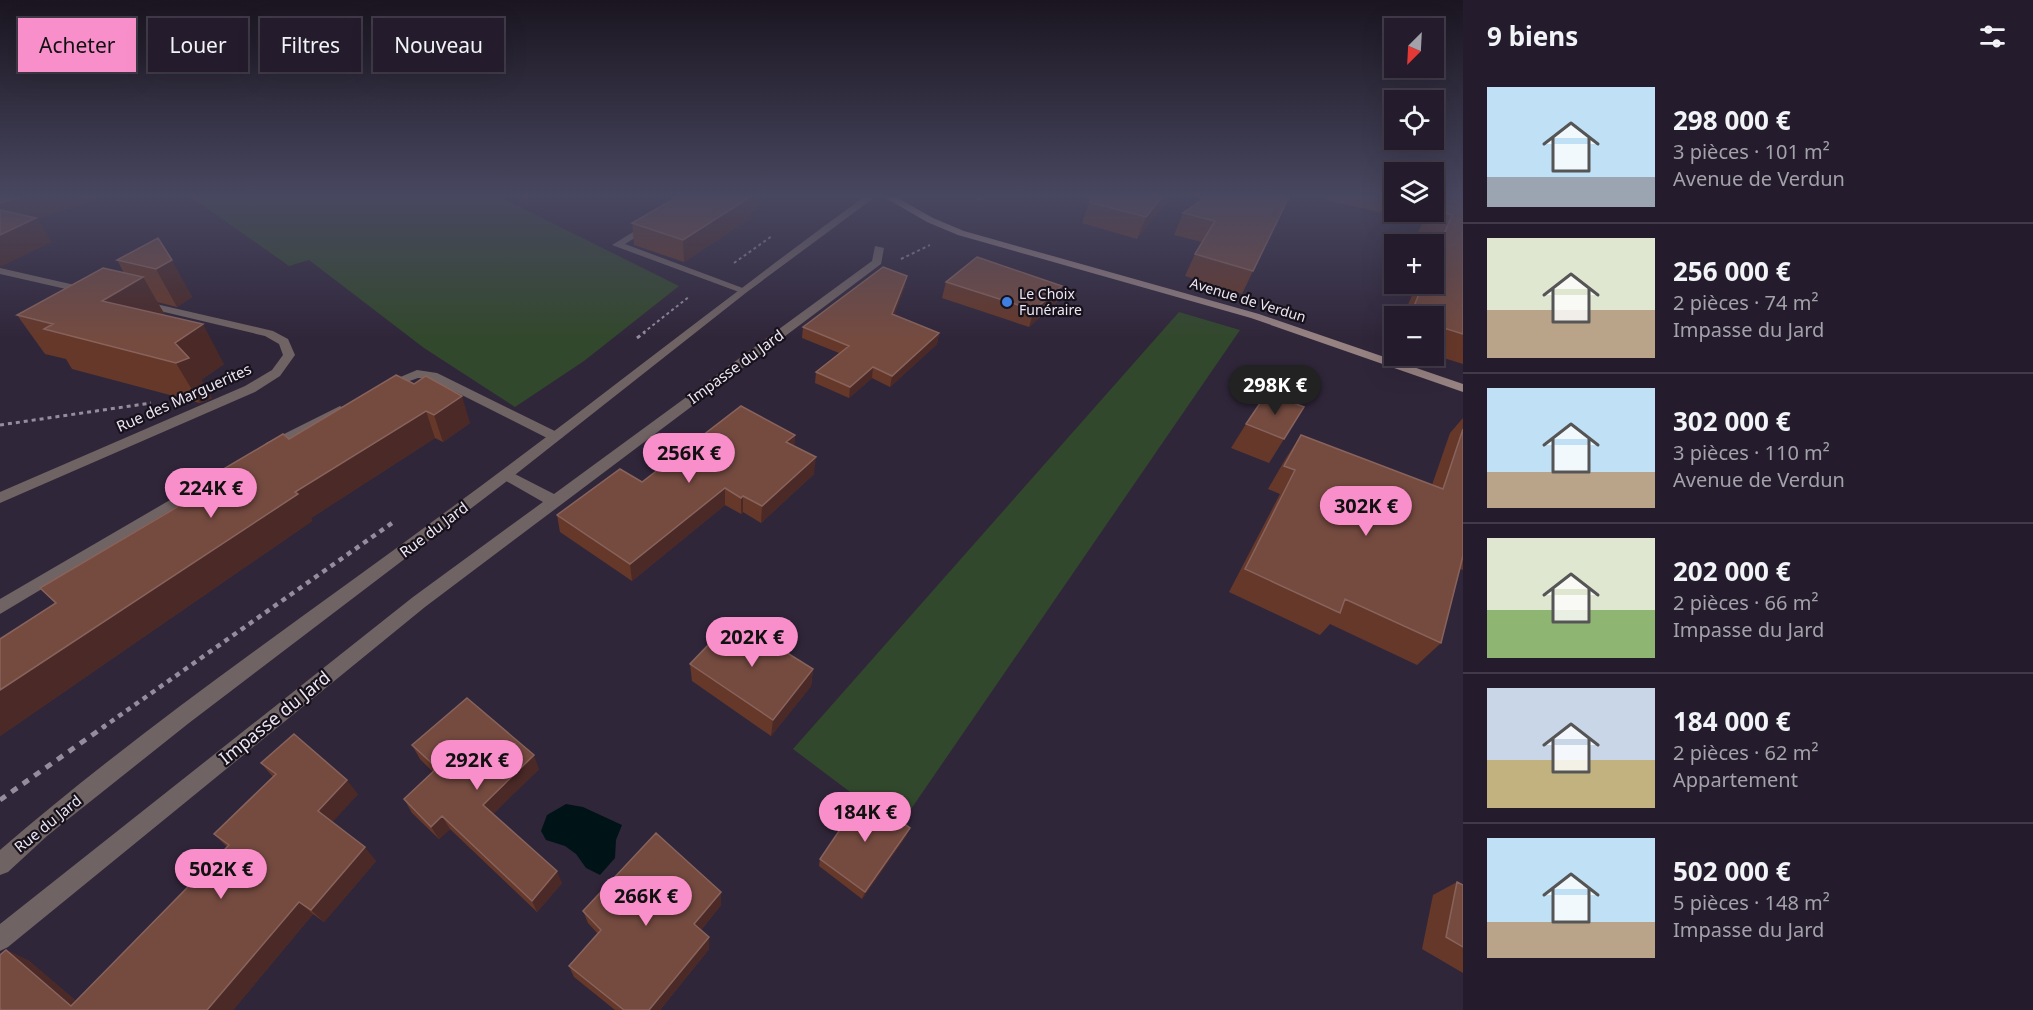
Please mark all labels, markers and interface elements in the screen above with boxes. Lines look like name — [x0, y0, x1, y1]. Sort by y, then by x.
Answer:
chip: Acheter — [18, 18, 136, 72]
chip: Louer — [148, 18, 248, 72]
chip: Filtres — [260, 18, 361, 72]
chip: Nouveau — [373, 18, 504, 72]
north arrow — [1384, 18, 1444, 78]
map controls — [1384, 18, 1444, 366]
text: 9 biens — [1487, 18, 1578, 54]
icon: filters — [1976, 20, 2009, 53]
button: locate — [1384, 90, 1444, 150]
text: 298 000 € — [1673, 102, 1791, 138]
icon: home — [1535, 111, 1607, 183]
text: 3 pièces · 101 m² — [1673, 138, 1830, 165]
button: layers — [1384, 162, 1444, 222]
text: Avenue de Verdun — [1673, 165, 1845, 192]
button: + — [1384, 234, 1444, 294]
text: 256 000 € — [1673, 253, 1791, 289]
icon: home — [1535, 262, 1607, 334]
street label: Avenue de Verdun — [1188, 273, 1308, 326]
place label: Le Choix Funéraire — [1019, 284, 1082, 319]
text: 2 pièces · 74 m² — [1673, 289, 1818, 316]
marker: Le Choix Funéraire — [1000, 295, 1014, 309]
button: − — [1384, 306, 1444, 366]
text: Impasse du Jard — [1673, 316, 1824, 343]
street label: Impasse du Jard — [684, 325, 787, 408]
street label: Rue des Marguerites — [113, 358, 254, 436]
pin: 298K € — [1226, 365, 1324, 416]
text: 298K € — [1243, 371, 1307, 398]
text: 302 000 € — [1673, 403, 1791, 439]
icon: home — [1535, 412, 1607, 484]
pin: 256K € — [640, 433, 738, 484]
text: 256K € — [657, 439, 721, 466]
text: 3 pièces · 110 m² — [1673, 439, 1830, 466]
text: Avenue de Verdun — [1673, 466, 1845, 493]
pin: 224K € — [162, 468, 260, 519]
text: 224K € — [179, 474, 243, 501]
pin: 302K € — [1317, 486, 1415, 537]
text: 302K € — [1334, 492, 1398, 519]
street label: Rue du Jard — [395, 497, 472, 562]
text: 202 000 € — [1673, 553, 1791, 589]
icon: home — [1535, 562, 1607, 634]
text: 2 pièces · 66 m² — [1673, 589, 1818, 616]
text: Impasse du Jard — [1673, 616, 1824, 643]
pin: 202K € — [703, 617, 801, 668]
text: 202K € — [720, 623, 784, 650]
street label: Impasse du Jard — [214, 665, 335, 769]
text: 184 000 € — [1673, 703, 1791, 739]
icon: home — [1535, 712, 1607, 784]
text: 2 pièces · 62 m² — [1673, 739, 1818, 766]
pin: 292K € — [428, 740, 526, 791]
text: 292K € — [445, 746, 509, 773]
text: Appartement — [1673, 766, 1798, 793]
street label: Rue du Jard — [10, 790, 85, 856]
pin: 184K € — [816, 792, 914, 843]
text: 184K € — [833, 798, 897, 825]
pin: 502K € — [172, 849, 270, 900]
text: 502 000 € — [1673, 853, 1791, 889]
text: 502K € — [189, 855, 253, 882]
icon: home — [1535, 862, 1607, 934]
pin: 266K € — [597, 876, 695, 927]
text: 266K € — [614, 882, 678, 909]
text: 5 pièces · 148 m² — [1673, 889, 1830, 916]
text: Impasse du Jard — [1673, 916, 1824, 943]

